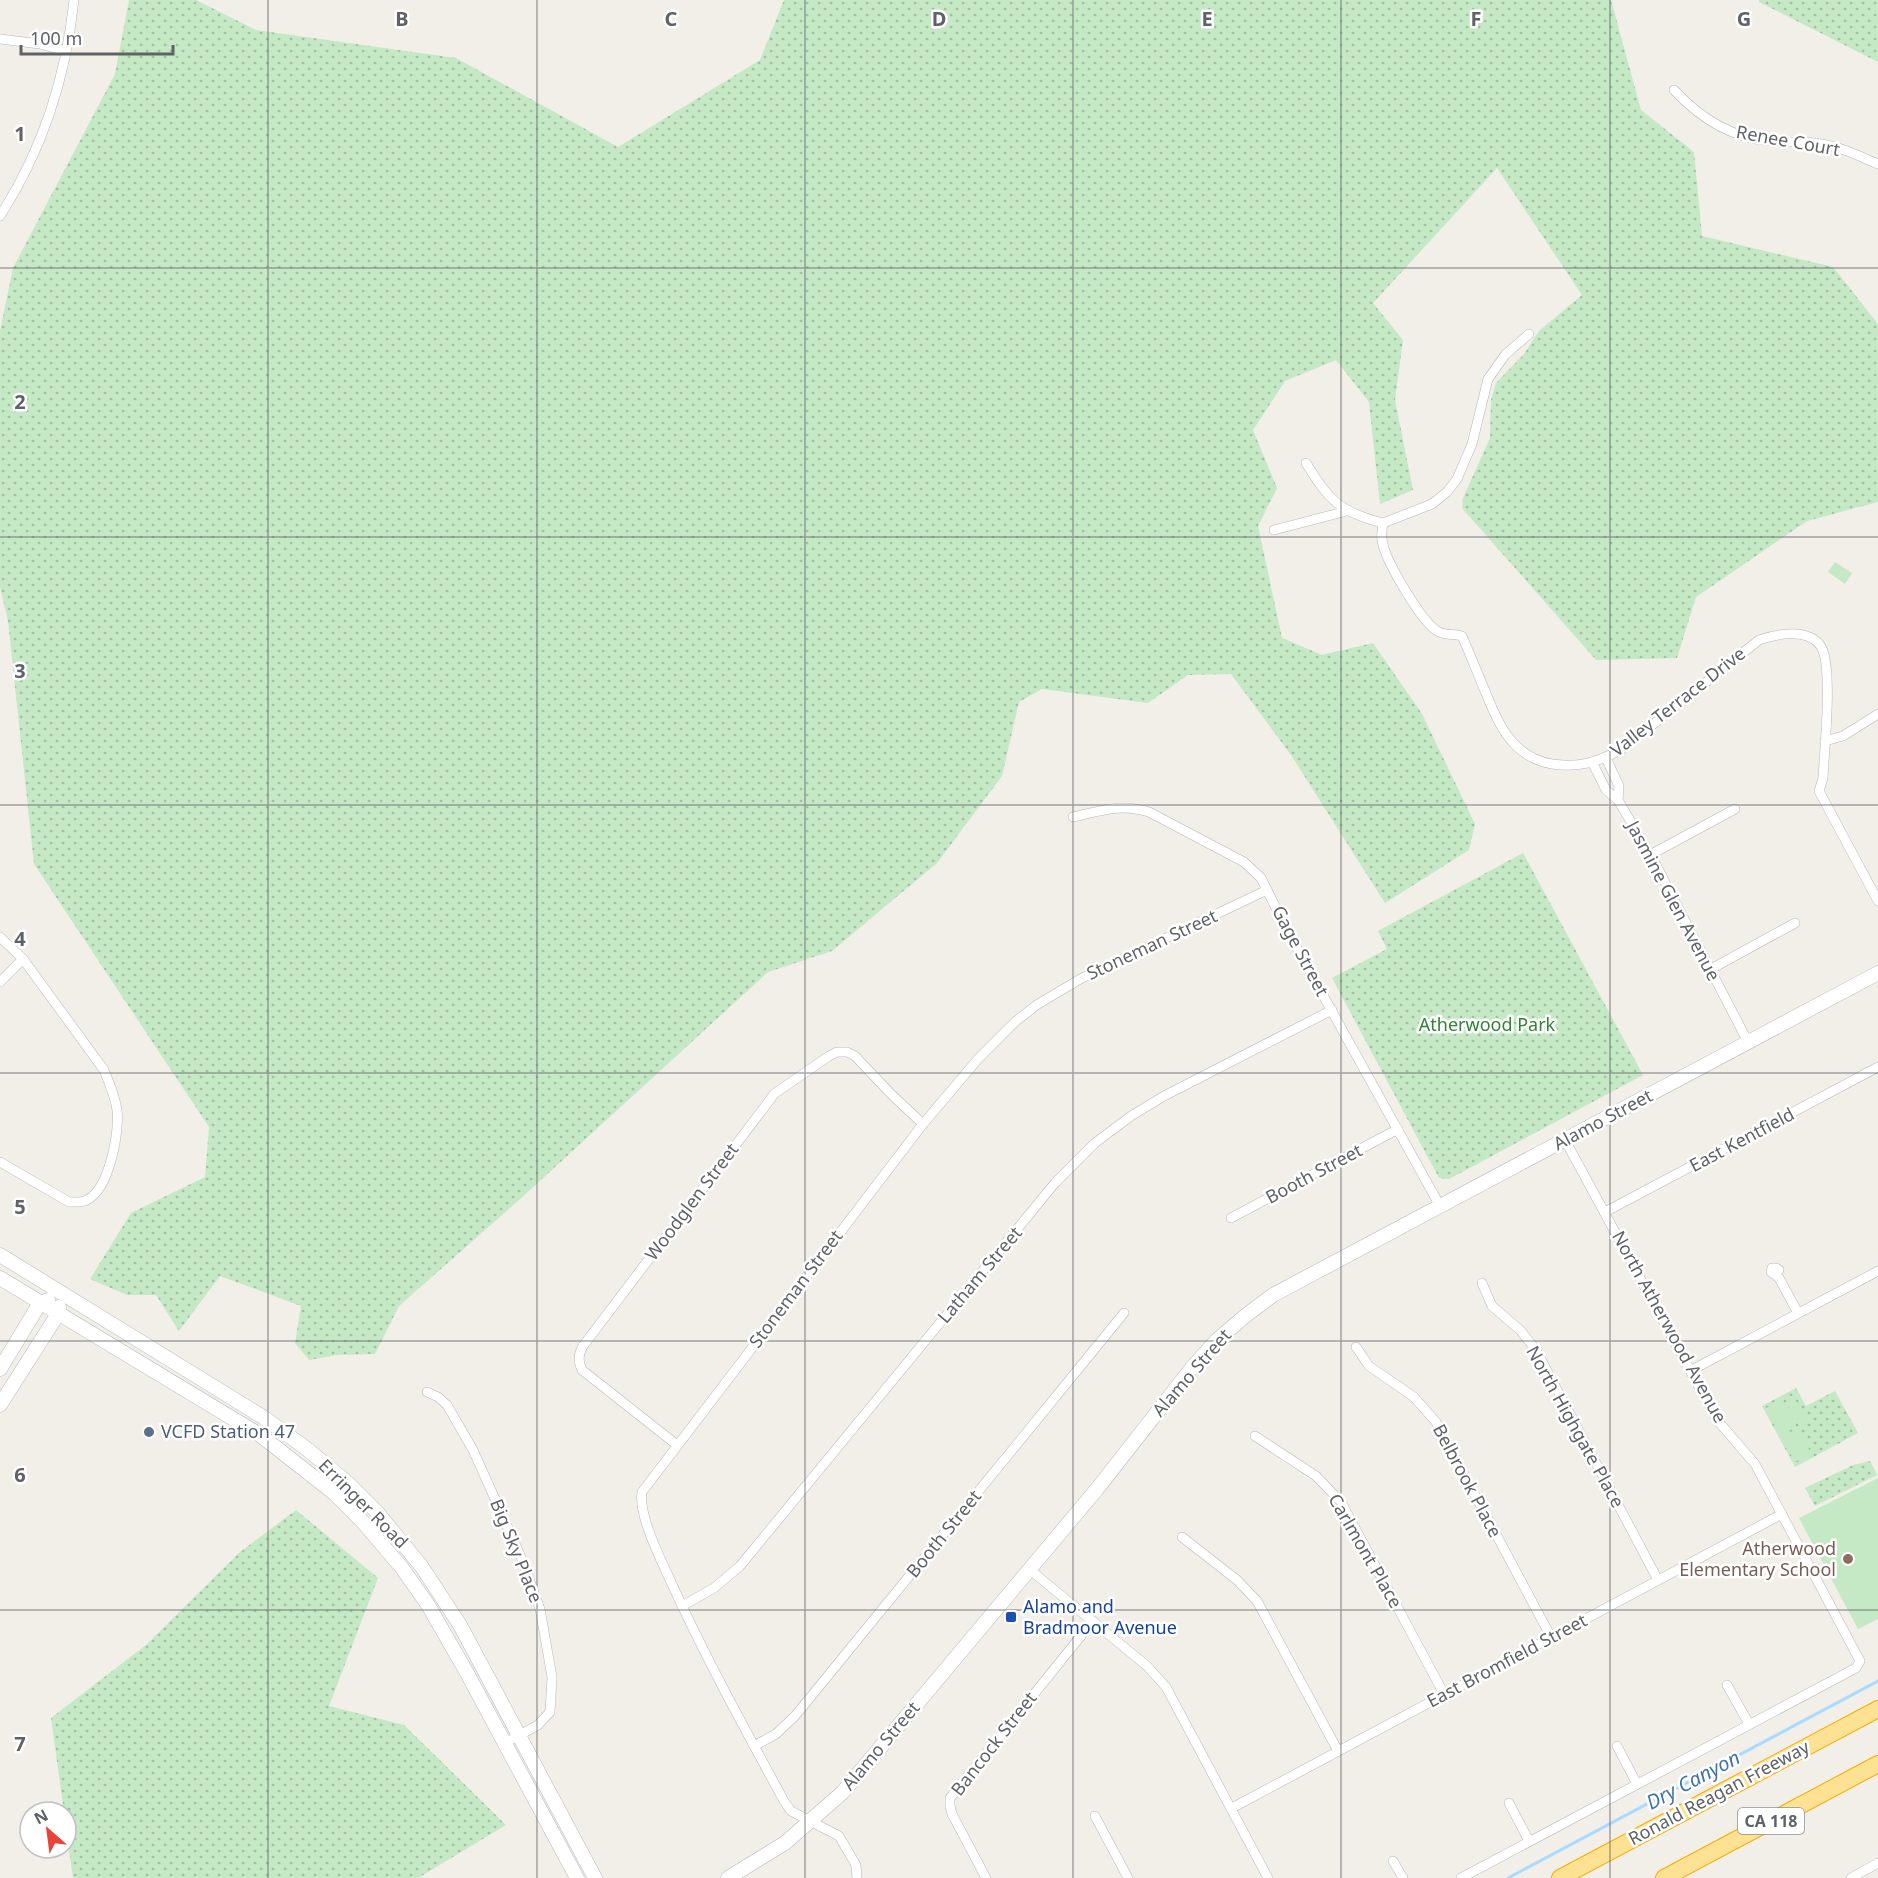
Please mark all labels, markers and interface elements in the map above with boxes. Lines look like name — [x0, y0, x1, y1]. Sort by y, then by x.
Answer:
text: B — [395, 5, 409, 32]
text: C — [665, 5, 678, 32]
text: D — [932, 5, 946, 32]
text: E — [1201, 5, 1213, 32]
text: F — [1471, 5, 1481, 32]
text: G — [1737, 5, 1751, 32]
scale bar — [21, 18, 172, 56]
text: 100 m — [30, 26, 82, 50]
street label: Renee Court — [1734, 119, 1842, 161]
text: 1 — [14, 120, 26, 147]
text: 2 — [14, 388, 26, 415]
street label: Valley Terrace Drive — [1605, 641, 1750, 761]
text: 3 — [14, 657, 26, 684]
street label: Jasmine Glen Avenue — [1621, 815, 1726, 985]
street label: Gage Street — [1267, 901, 1335, 1000]
street label: Stoneman Street — [1082, 903, 1221, 985]
text: 4 — [14, 925, 26, 952]
park label: Atherwood Park — [1419, 1012, 1556, 1036]
street label: Alamo Street — [1549, 1083, 1657, 1155]
street label: East Kentfield — [1685, 1101, 1798, 1177]
street label: Woodglen Street — [639, 1137, 744, 1265]
street label: Booth Street — [1261, 1137, 1366, 1209]
text: 5 — [14, 1193, 26, 1220]
street label: Latham Street — [932, 1221, 1027, 1328]
street label: Stoneman Street — [743, 1224, 848, 1352]
street label: North Atherwood Avenue — [1607, 1226, 1733, 1427]
street label: Alamo Street — [1146, 1323, 1236, 1421]
street label: North Highgate Place — [1521, 1341, 1630, 1512]
place label: VCFD Station 47 — [161, 1419, 295, 1443]
street label: Belbrook Place — [1428, 1420, 1508, 1541]
marker: VCFD Station 47 — [142, 1425, 156, 1439]
street label: Erringer Road — [314, 1453, 414, 1553]
text: 6 — [14, 1461, 26, 1488]
street label: Booth Street — [901, 1484, 986, 1582]
street label: Carlmont Place — [1323, 1489, 1408, 1612]
street label: Big Sky Place — [485, 1495, 549, 1606]
place label: Atherwood Elementary School — [1679, 1536, 1836, 1581]
marker: Atherwood Elementary School — [1841, 1552, 1855, 1566]
place label: Alamo and Bradmoor Avenue — [1023, 1594, 1177, 1639]
street label: East Bromfield Street — [1422, 1607, 1591, 1713]
marker: Alamo and Bradmoor Avenue — [1004, 1610, 1018, 1624]
street label: Bancock Street — [945, 1686, 1042, 1800]
street label: Alamo Street — [836, 1696, 925, 1795]
text: 7 — [14, 1730, 26, 1757]
street label: Ronald Reagan Freeway — [1624, 1734, 1814, 1850]
water label: Dry Canyon — [1641, 1744, 1744, 1816]
north arrow — [18, 1800, 78, 1860]
text: N — [30, 1804, 52, 1830]
road number: CA 118 — [1738, 1808, 1804, 1834]

